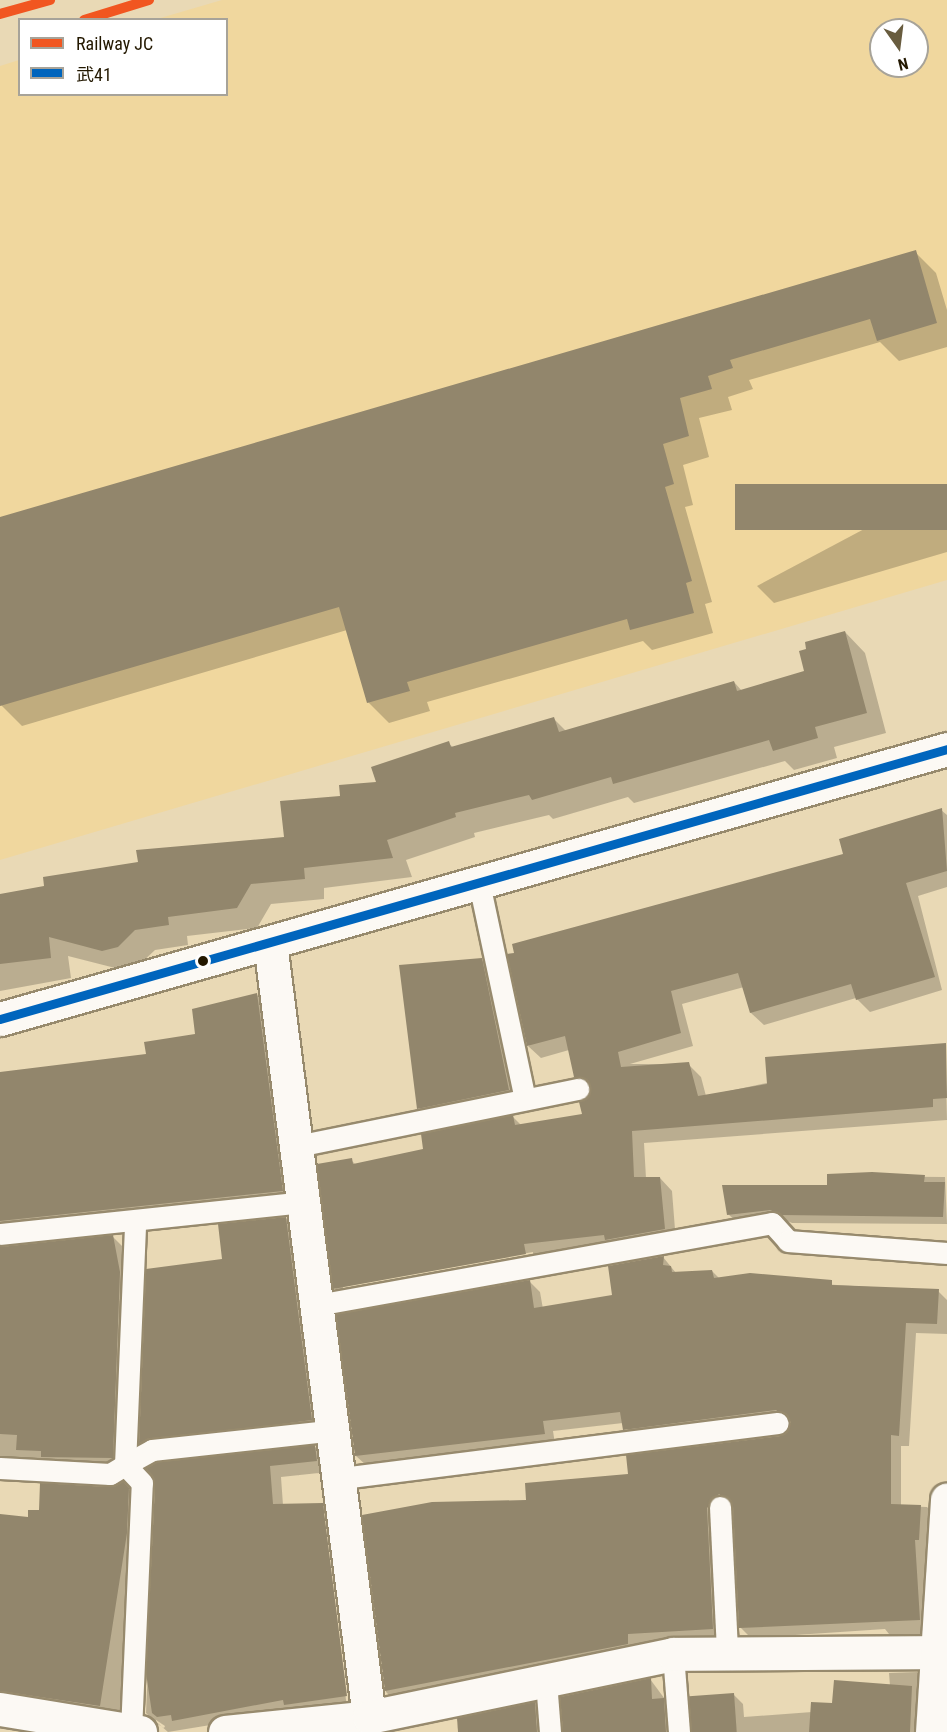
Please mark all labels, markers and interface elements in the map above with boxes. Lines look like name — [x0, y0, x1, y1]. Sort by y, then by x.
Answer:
legend — [18, 18, 228, 96]
north arrow — [869, 18, 929, 78]
text: Railway JC — [76, 33, 153, 54]
text: N — [896, 54, 910, 74]
text: 武41 — [76, 64, 112, 85]
unlabelled marker — [197, 955, 209, 967]

